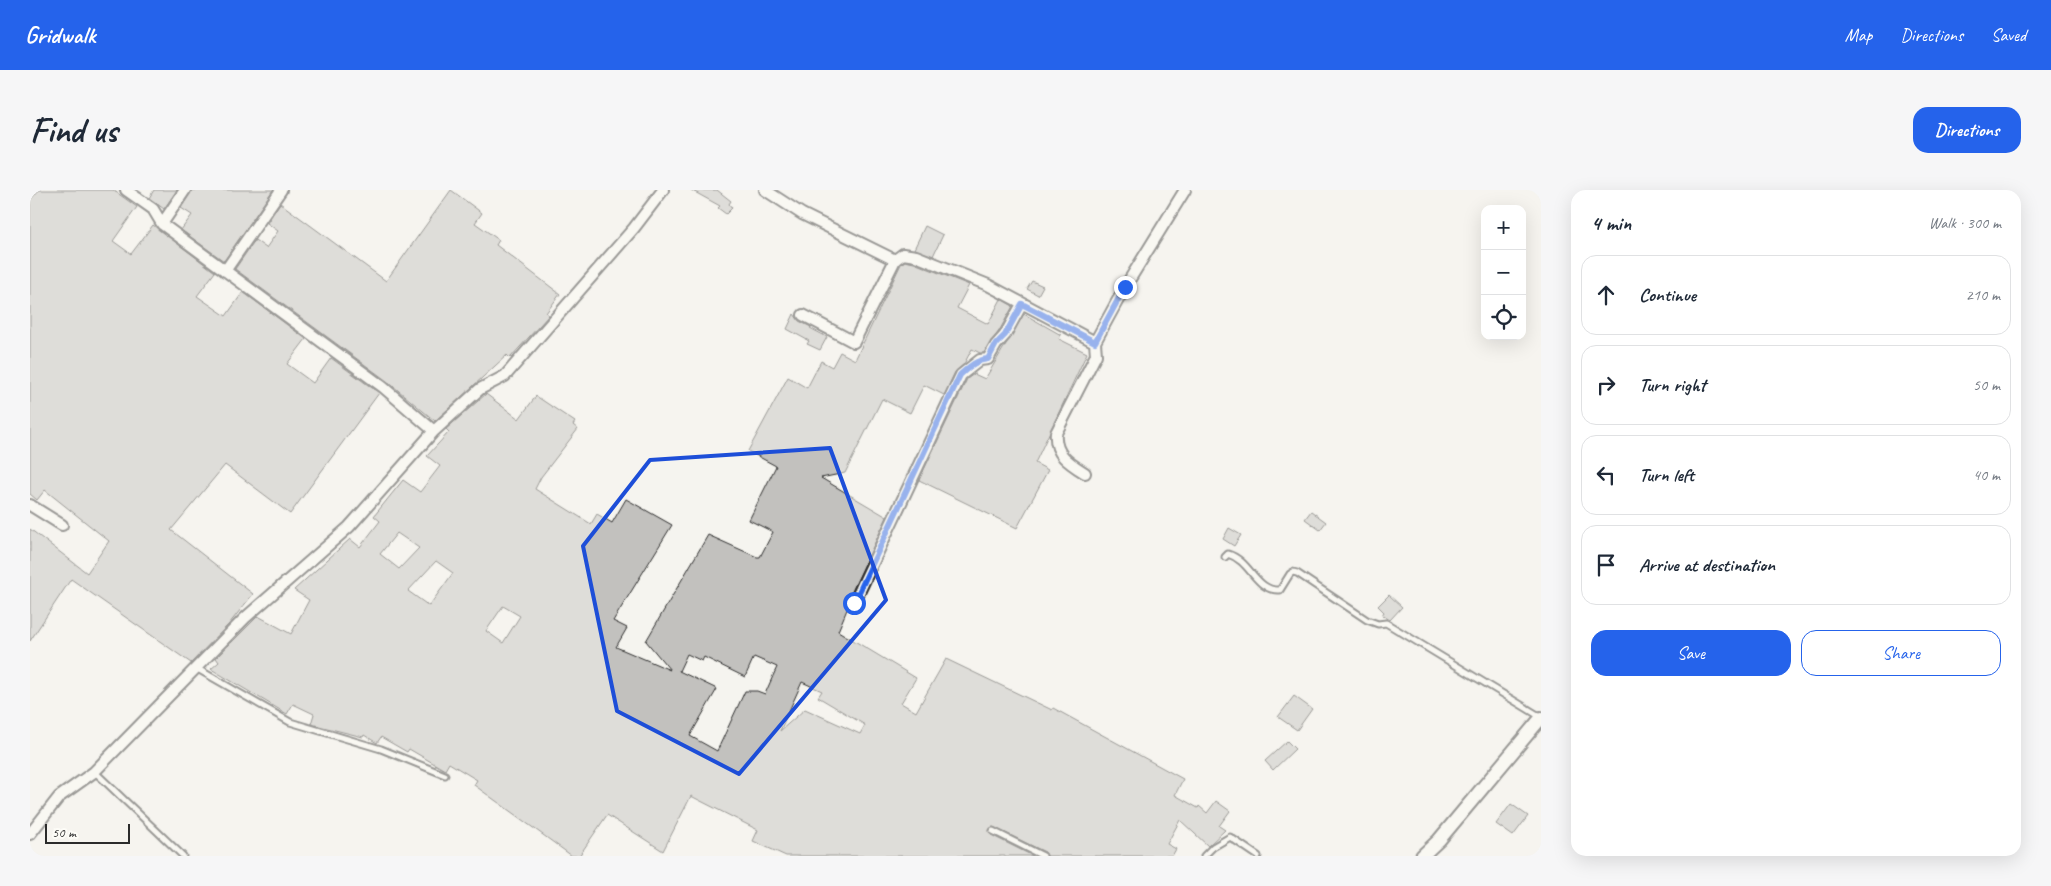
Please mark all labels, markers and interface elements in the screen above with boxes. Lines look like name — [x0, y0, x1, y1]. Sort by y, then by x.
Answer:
text: Gridwalk — [25, 20, 95, 50]
text: Map — [1845, 24, 1872, 46]
text: Directions — [1900, 24, 1963, 46]
text: Saved — [1991, 24, 2026, 46]
button: Directions — [1913, 107, 2021, 153]
text: Find us — [30, 108, 117, 153]
map controls — [1481, 205, 1526, 340]
button: + — [1481, 205, 1526, 250]
text: 4 min — [1591, 210, 1631, 236]
text: Walk · 300 m — [1929, 213, 2001, 233]
button: − — [1481, 250, 1526, 295]
route end — [1114, 276, 1137, 299]
icon: ahead — [1592, 281, 1620, 309]
text: Continue — [1639, 283, 1696, 307]
text: 210 m — [1966, 285, 2000, 305]
button: locate — [1481, 295, 1526, 340]
icon: right — [1592, 371, 1620, 399]
text: Turn right — [1639, 373, 1706, 397]
text: 50 m — [1973, 375, 2000, 395]
icon: left — [1592, 461, 1620, 489]
text: Turn left — [1639, 463, 1694, 487]
text: 40 m — [1973, 465, 2000, 485]
icon: arrive — [1592, 551, 1620, 579]
text: Arrive at destination — [1639, 553, 1775, 577]
route start — [843, 592, 866, 615]
button: Save — [1591, 630, 1791, 676]
button: Share — [1801, 630, 2001, 676]
scale bar — [45, 821, 130, 844]
text: 50 m — [52, 824, 76, 841]

